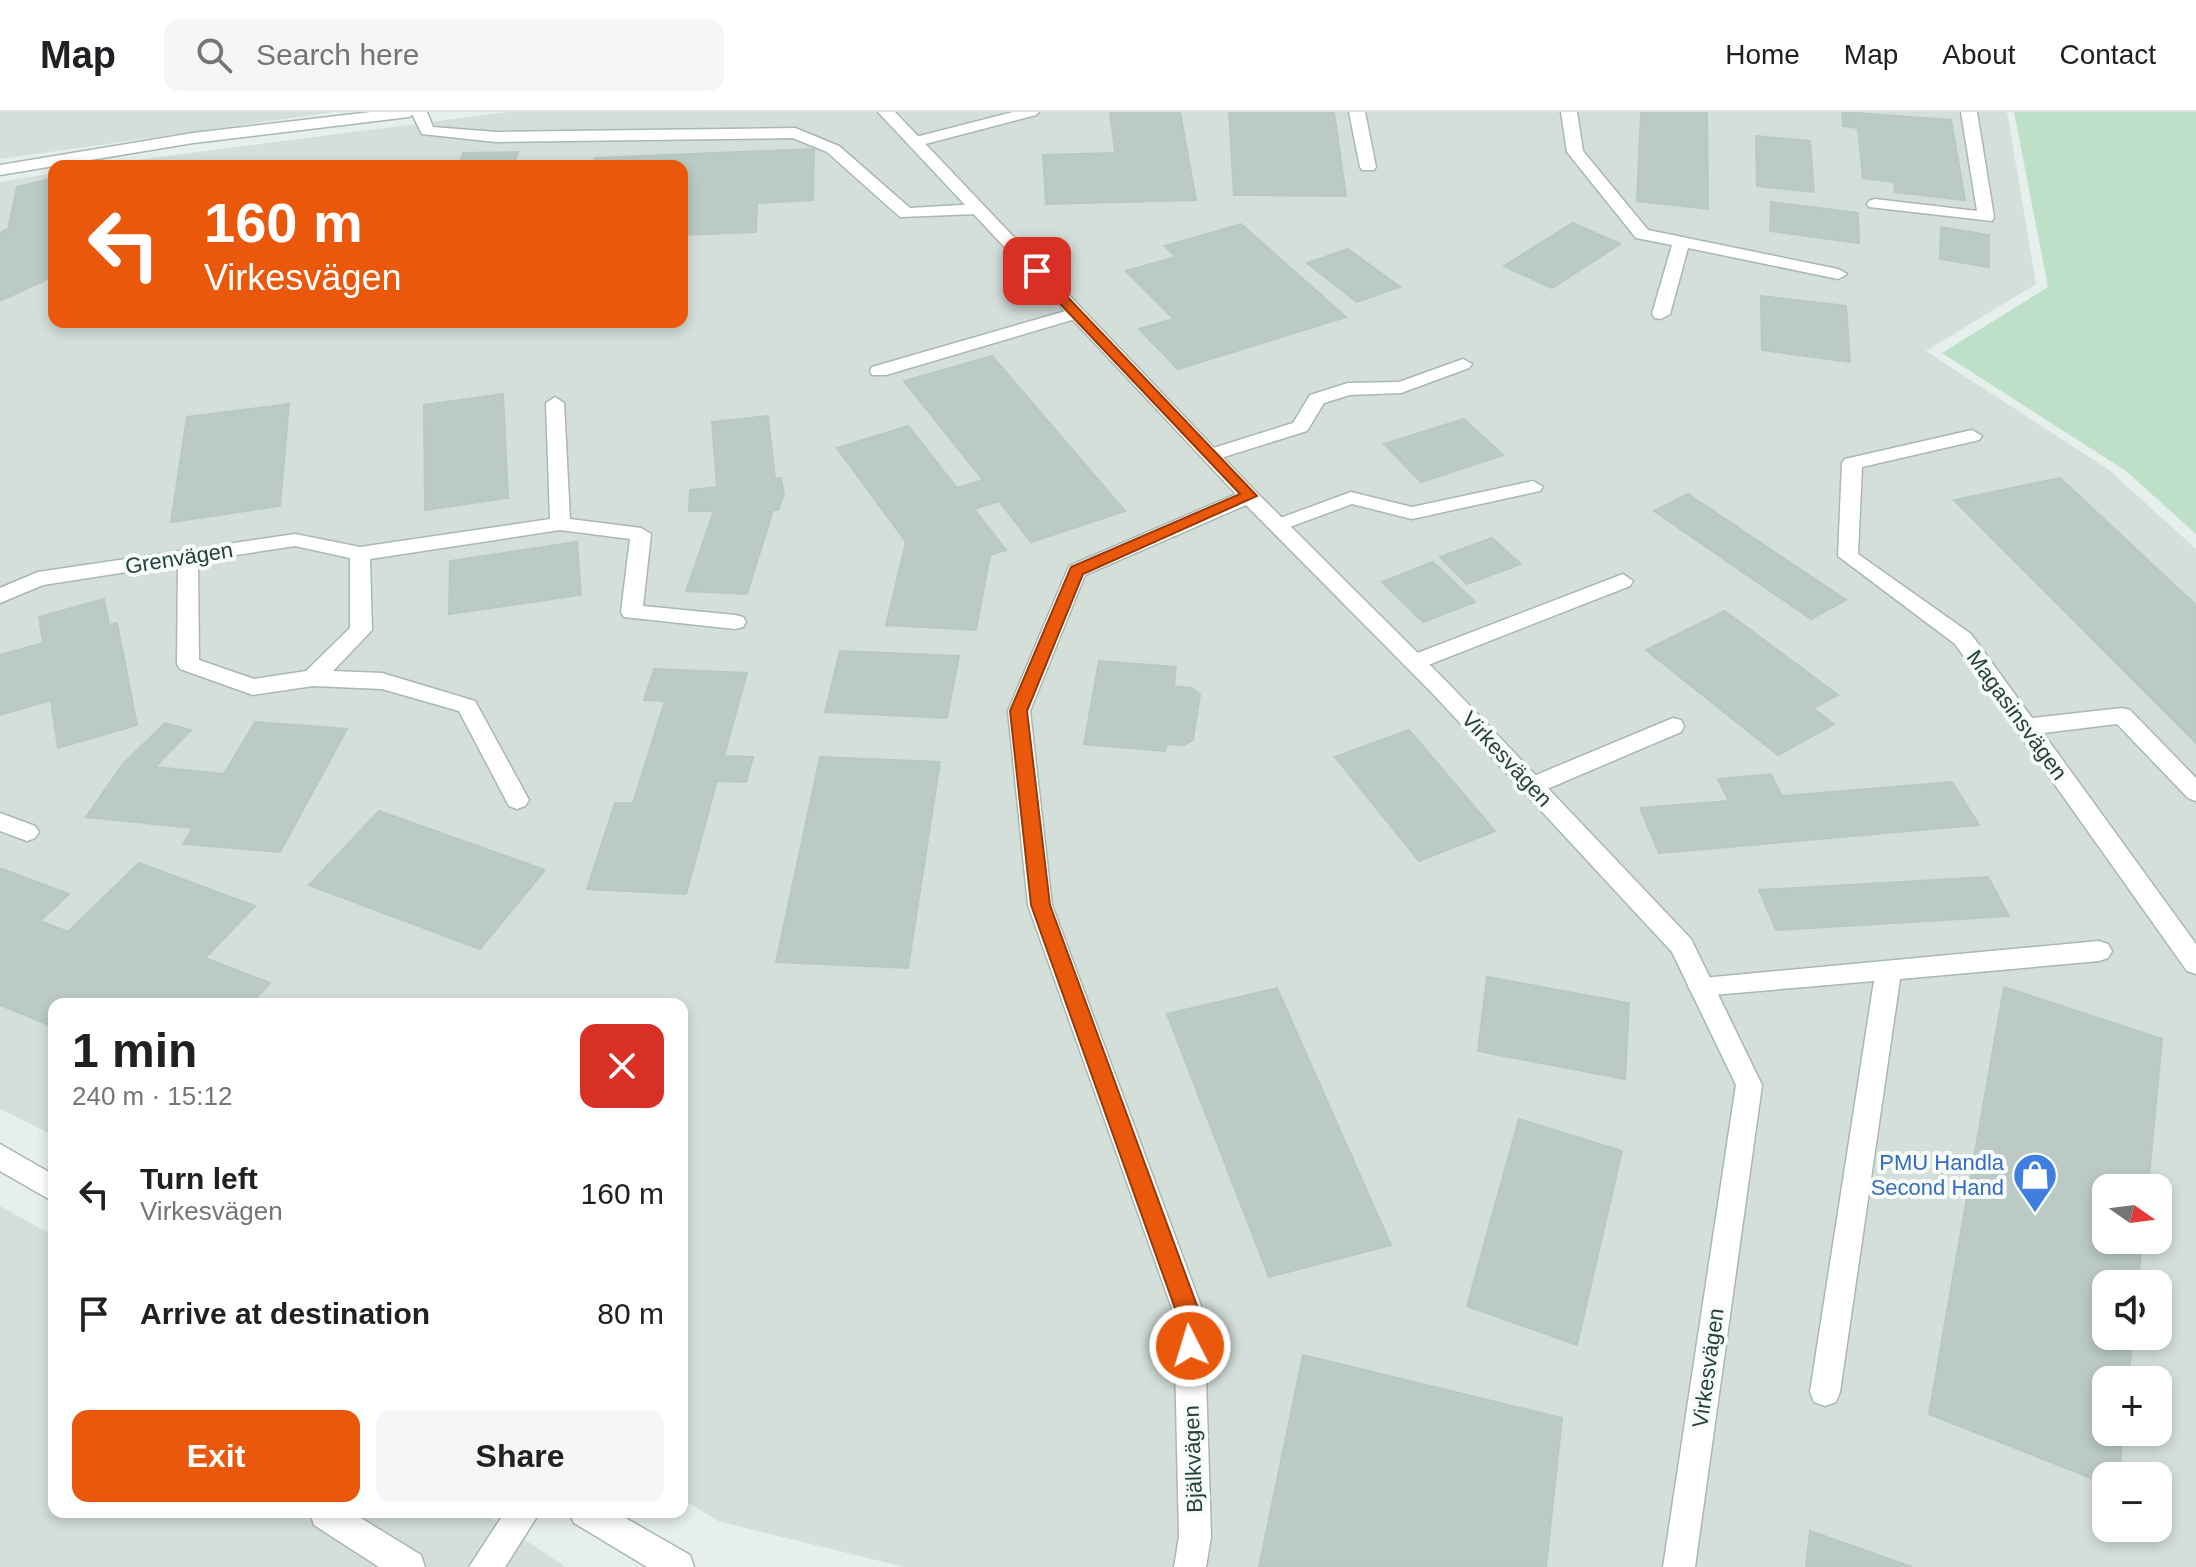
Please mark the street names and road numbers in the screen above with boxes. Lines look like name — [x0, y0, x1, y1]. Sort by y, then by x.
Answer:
street label: Grenvägen — [123, 537, 235, 579]
street label: Magasinsvägen — [1962, 645, 2072, 785]
street label: Virkesvägen — [1457, 706, 1557, 812]
street label: Virkesvägen — [1687, 1307, 1729, 1429]
street label: Bjälkvägen — [1179, 1405, 1207, 1513]

